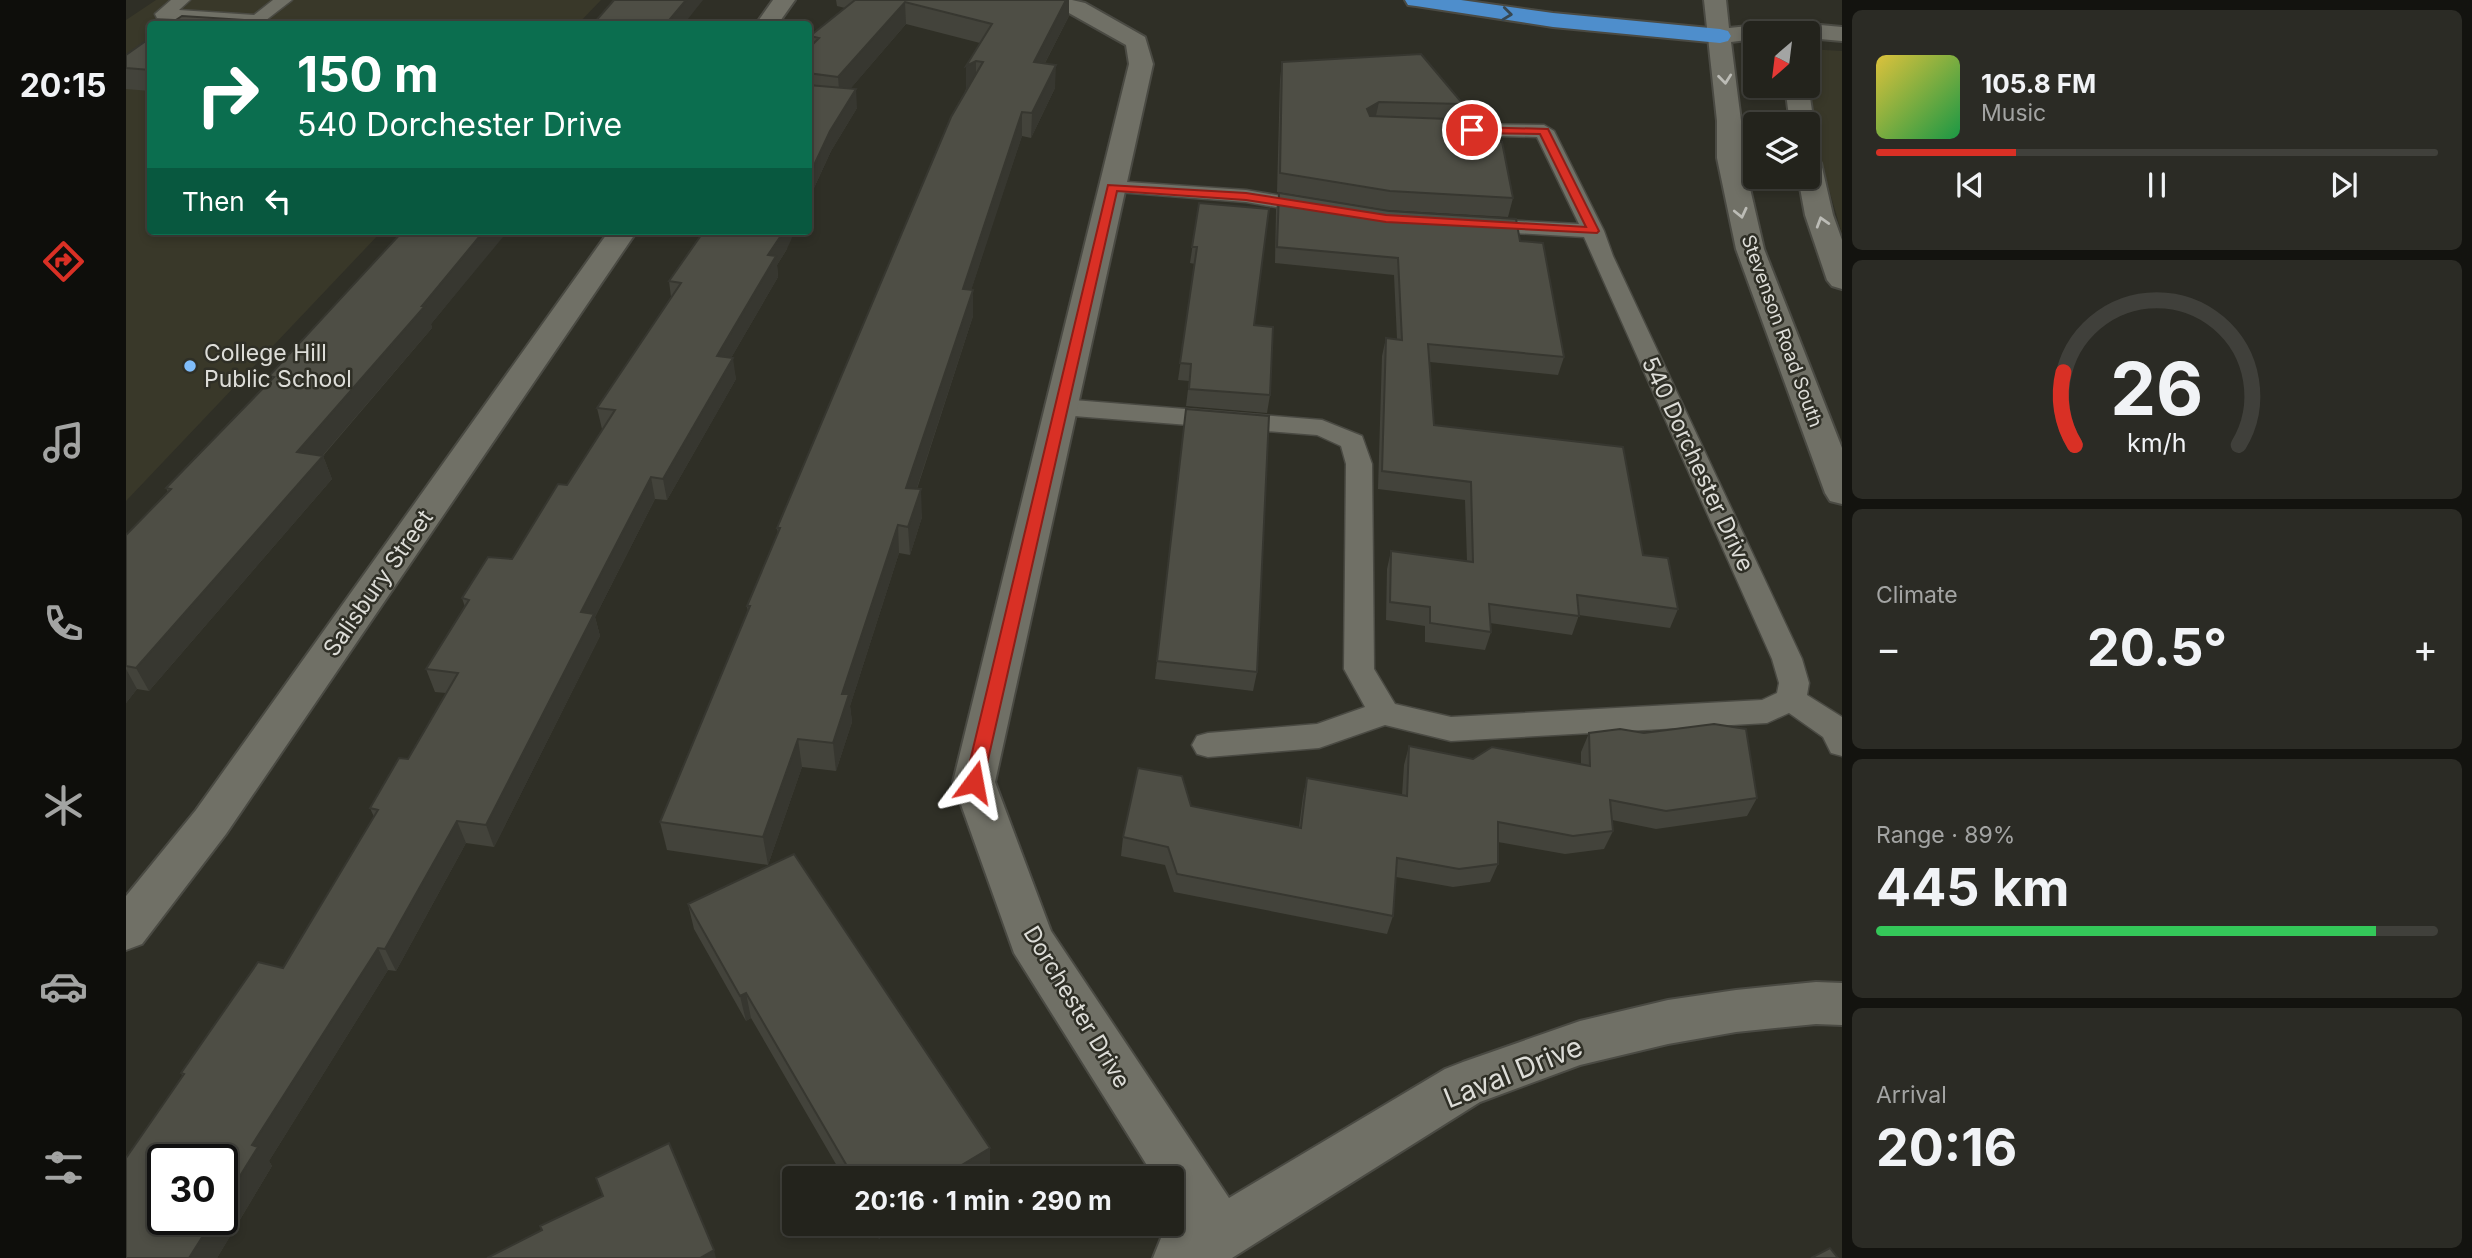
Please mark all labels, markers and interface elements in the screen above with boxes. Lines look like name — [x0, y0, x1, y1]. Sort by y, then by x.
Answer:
one-way arrow — [1502, 7, 1513, 22]
north arrow — [1743, 21, 1820, 98]
map controls — [1743, 21, 1820, 189]
text: 150 m — [297, 45, 439, 104]
icon: right — [182, 49, 273, 140]
text: 20:15 — [20, 66, 106, 105]
text: 105.8 FM — [1981, 68, 2096, 99]
one-way arrow — [1717, 73, 1732, 84]
text: Music — [1981, 99, 2046, 127]
pin — [1442, 100, 1502, 160]
text: 540 Dorchester Drive — [297, 105, 622, 144]
icon: arrive — [1453, 111, 1491, 149]
button: layers — [1743, 112, 1820, 189]
icon: previous — [1951, 166, 1989, 204]
icon: pause — [2138, 166, 2176, 204]
icon: next — [2325, 166, 2363, 204]
icon: left — [259, 182, 297, 220]
text: Then — [182, 186, 245, 217]
one-way arrow — [1733, 206, 1748, 218]
one-way arrow — [1816, 217, 1830, 229]
street label: Stevenson Road South — [1736, 232, 1828, 430]
icon: directions — [39, 237, 88, 286]
place label: College Hill Public School — [204, 339, 352, 393]
text: 26 — [2110, 345, 2204, 434]
street label: 540 Dorchester Drive — [1636, 352, 1760, 576]
marker: College Hill Public School — [182, 358, 198, 374]
icon: music — [39, 418, 88, 467]
text: km/h — [2127, 428, 2187, 458]
street label: Salisbury Street — [317, 504, 439, 661]
text: Climate — [1876, 581, 1958, 609]
icon: phone — [39, 599, 88, 648]
text: 20.5° — [2087, 616, 2227, 679]
text: − — [1876, 625, 1901, 671]
text: + — [2413, 625, 2438, 671]
position arrow — [937, 745, 1011, 819]
icon: climate — [39, 781, 88, 830]
text: Range · 89% — [1876, 821, 2015, 849]
text: 445 km — [1876, 856, 2070, 919]
street label: Dorchester Drive — [1018, 921, 1136, 1093]
icon: car — [39, 962, 88, 1011]
street label: Laval Drive — [1439, 1029, 1587, 1115]
text: Arrival — [1876, 1081, 1947, 1109]
text: 20:16 — [1876, 1116, 2017, 1179]
icon: filters — [39, 1143, 88, 1192]
speed limit sign: 30 — [147, 1144, 238, 1235]
text: 20:16 · 1 min · 290 m — [854, 1185, 1112, 1216]

